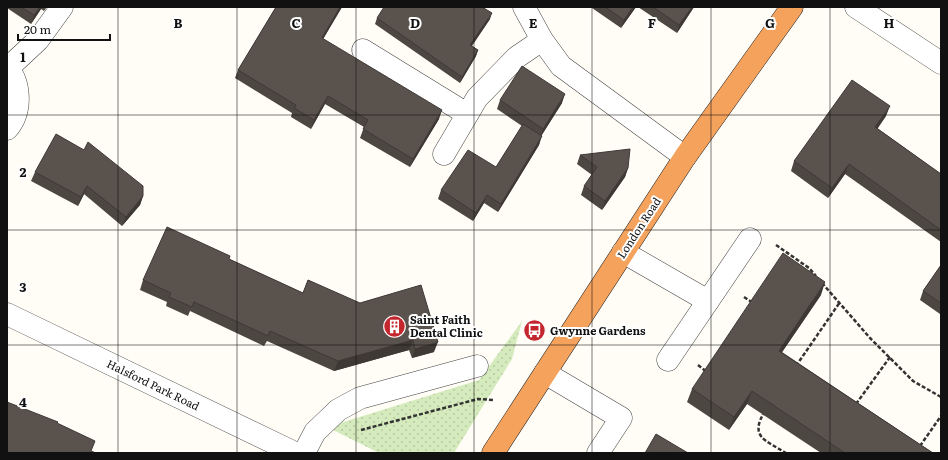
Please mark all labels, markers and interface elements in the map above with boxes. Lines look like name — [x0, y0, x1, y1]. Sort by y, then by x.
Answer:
text: B — [174, 13, 183, 32]
text: C — [291, 13, 301, 32]
text: D — [410, 13, 420, 32]
text: E — [529, 13, 538, 32]
text: F — [648, 13, 656, 32]
text: G — [765, 13, 775, 32]
text: H — [884, 13, 895, 32]
scale bar — [18, 16, 110, 42]
text: 20 m — [24, 20, 51, 38]
text: 1 — [20, 47, 26, 66]
text: 2 — [20, 162, 27, 181]
street label: London Road — [612, 194, 664, 261]
text: 3 — [19, 277, 27, 296]
place label: Saint Faith Dental Clinic — [410, 311, 483, 340]
building icon: Saint Faith Dental Clinic — [382, 313, 408, 339]
bus stop icon: Gwynne Gardens — [522, 318, 548, 344]
place label: Gwynne Gardens — [550, 322, 646, 338]
street label: Halsford Park Road — [104, 355, 203, 414]
text: 4 — [19, 392, 27, 411]

